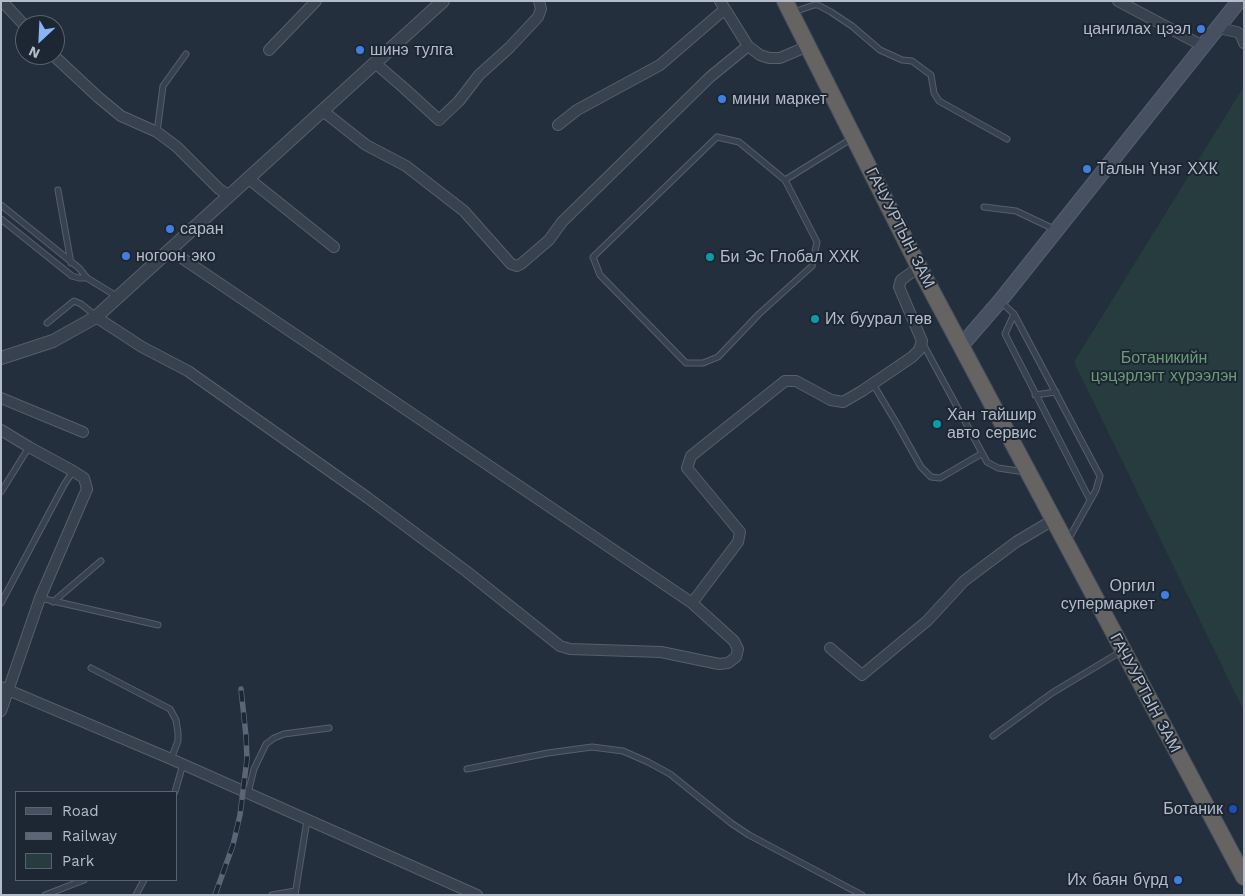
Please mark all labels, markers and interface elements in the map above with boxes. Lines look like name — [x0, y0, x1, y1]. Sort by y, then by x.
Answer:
north arrow — [15, 15, 65, 65]
place label: цангилах цээл — [1083, 19, 1191, 39]
marker: цангилах цээл — [1195, 23, 1207, 35]
place label: шинэ тулга — [370, 40, 453, 60]
text: N — [26, 43, 42, 62]
marker: шинэ тулга — [354, 44, 366, 56]
place label: мини маркет — [732, 89, 827, 109]
marker: мини маркет — [716, 93, 728, 105]
place label: Талын Үнэг ХХК — [1097, 159, 1218, 179]
marker: Талын Үнэг ХХК — [1081, 163, 1093, 175]
street label: ГАЧУУРТЫН ЗАМ — [861, 165, 939, 291]
place label: саран — [180, 219, 224, 239]
marker: саран — [164, 223, 176, 235]
place label: ногоон эко — [136, 246, 216, 266]
place label: Би Эс Глобал ХХК — [720, 247, 859, 267]
marker: ногоон эко — [120, 250, 132, 262]
marker: Би Эс Глобал ХХК — [704, 251, 716, 263]
place label: Их буурал төв — [825, 309, 932, 329]
marker: Их буурал төв — [809, 313, 821, 325]
park label: Ботаникийн цэцэрлэгт хүрээлэн — [1091, 348, 1237, 386]
place label: Хан тайшир авто сервис — [947, 405, 1037, 443]
marker: Хан тайшир авто сервис — [931, 418, 943, 430]
place label: Оргил супермаркет — [1061, 576, 1155, 614]
marker: Оргил супермаркет — [1159, 589, 1171, 601]
street label: ГАЧУУРТЫН ЗАМ — [1105, 630, 1185, 756]
legend — [15, 791, 178, 881]
place label: Ботаник — [1163, 799, 1223, 819]
text: Road — [62, 802, 99, 820]
marker: Ботаник — [1227, 803, 1239, 815]
text: Railway — [62, 827, 117, 845]
text: Park — [62, 852, 94, 870]
place label: Их баян бүрд — [1067, 870, 1168, 890]
marker: Их баян бүрд — [1172, 874, 1184, 886]

